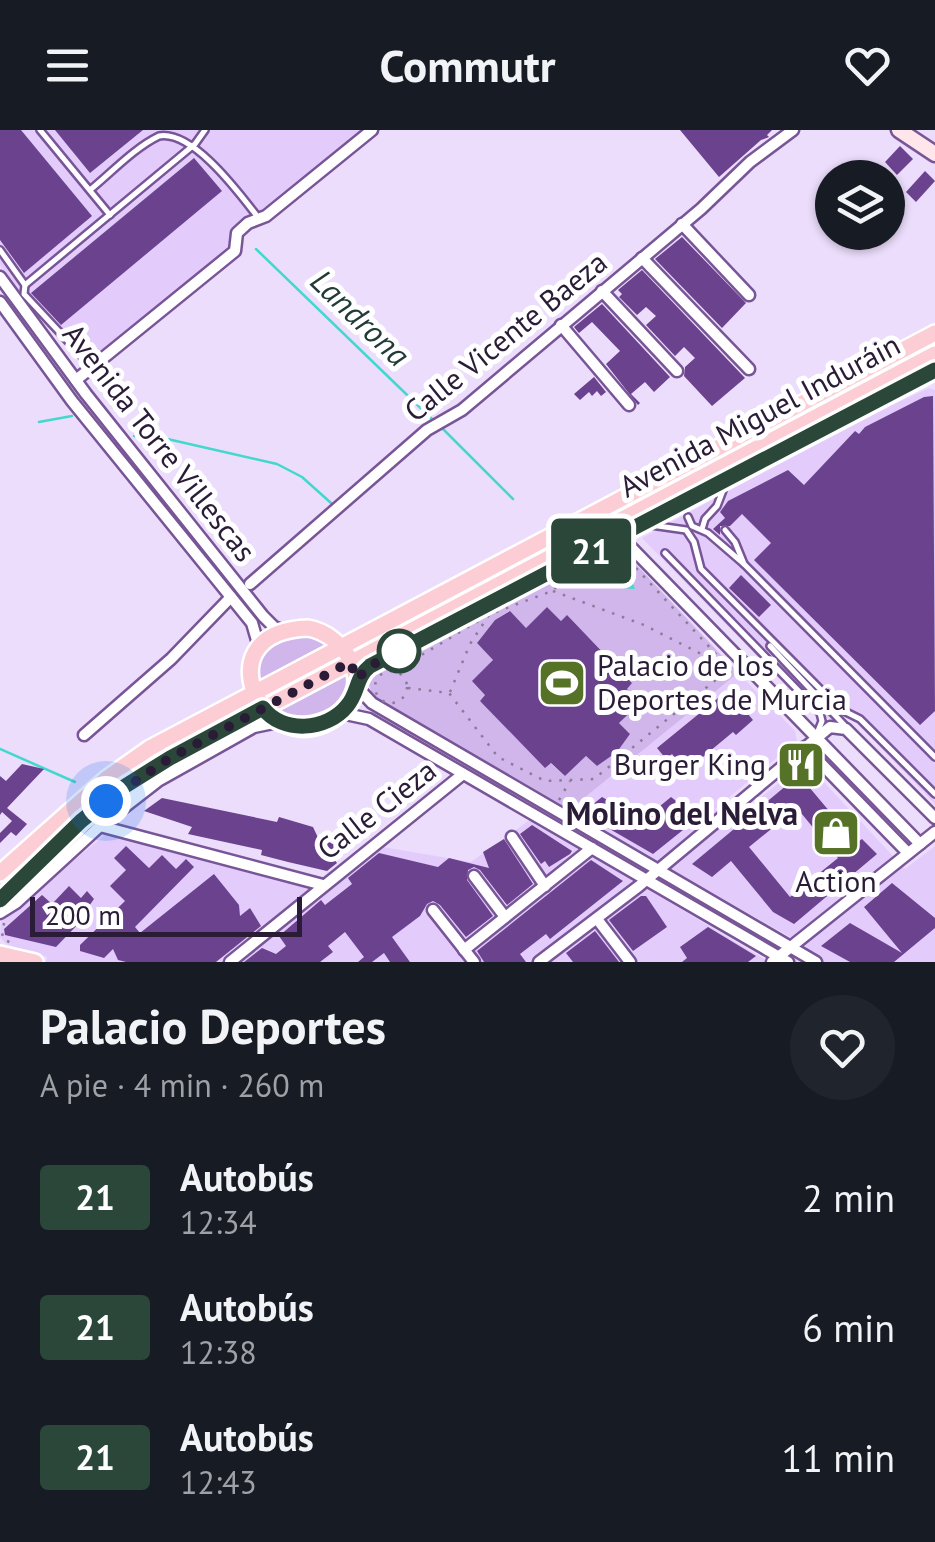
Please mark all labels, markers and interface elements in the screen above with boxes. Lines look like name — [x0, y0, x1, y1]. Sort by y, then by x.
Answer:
text: Commutr — [380, 36, 555, 94]
icon: menu — [40, 38, 95, 93]
icon: heart — [840, 38, 895, 93]
map controls — [815, 160, 905, 250]
button: layers — [815, 160, 905, 250]
street label: Calle Vicente Baeza — [396, 242, 614, 430]
water label: Landrona — [302, 260, 419, 375]
street label: Avenida Torre Villescas — [55, 315, 265, 569]
street label: Avenida Miguel Induráin — [612, 324, 906, 505]
line badge: 21 — [546, 518, 636, 584]
text: 21 — [571, 528, 611, 574]
unlabelled marker — [378, 630, 420, 672]
place label: Palacio de los Deportes de Murcia — [597, 645, 847, 718]
sports icon: Palacio de los Deportes de Murcia — [536, 657, 588, 709]
restaurant icon: Burger King — [775, 739, 827, 791]
place label: Burger King — [614, 744, 766, 783]
street label: Calle Cieza — [309, 750, 443, 867]
your location — [81, 776, 131, 826]
district label: Molino del Nelva — [566, 792, 798, 834]
shop icon: Action — [810, 807, 862, 859]
place label: Action — [795, 861, 877, 900]
scale bar — [30, 892, 302, 936]
text: 200 m — [45, 896, 121, 933]
text: Palacio Deportes — [40, 995, 386, 1057]
button: heart — [790, 995, 895, 1100]
text: A pie · 4 min · 260 m — [40, 1064, 324, 1106]
text: Autobús — [180, 1152, 314, 1201]
text: 2 min — [802, 1173, 895, 1222]
text: 21 — [75, 1174, 115, 1220]
text: 12:34 — [180, 1201, 257, 1243]
text: Autobús — [180, 1282, 314, 1331]
text: 6 min — [802, 1303, 895, 1352]
text: 21 — [75, 1304, 115, 1350]
text: 12:38 — [180, 1331, 257, 1373]
text: Autobús — [180, 1412, 314, 1461]
text: 11 min — [782, 1433, 895, 1482]
text: 21 — [75, 1434, 115, 1480]
text: 12:43 — [180, 1461, 257, 1503]

